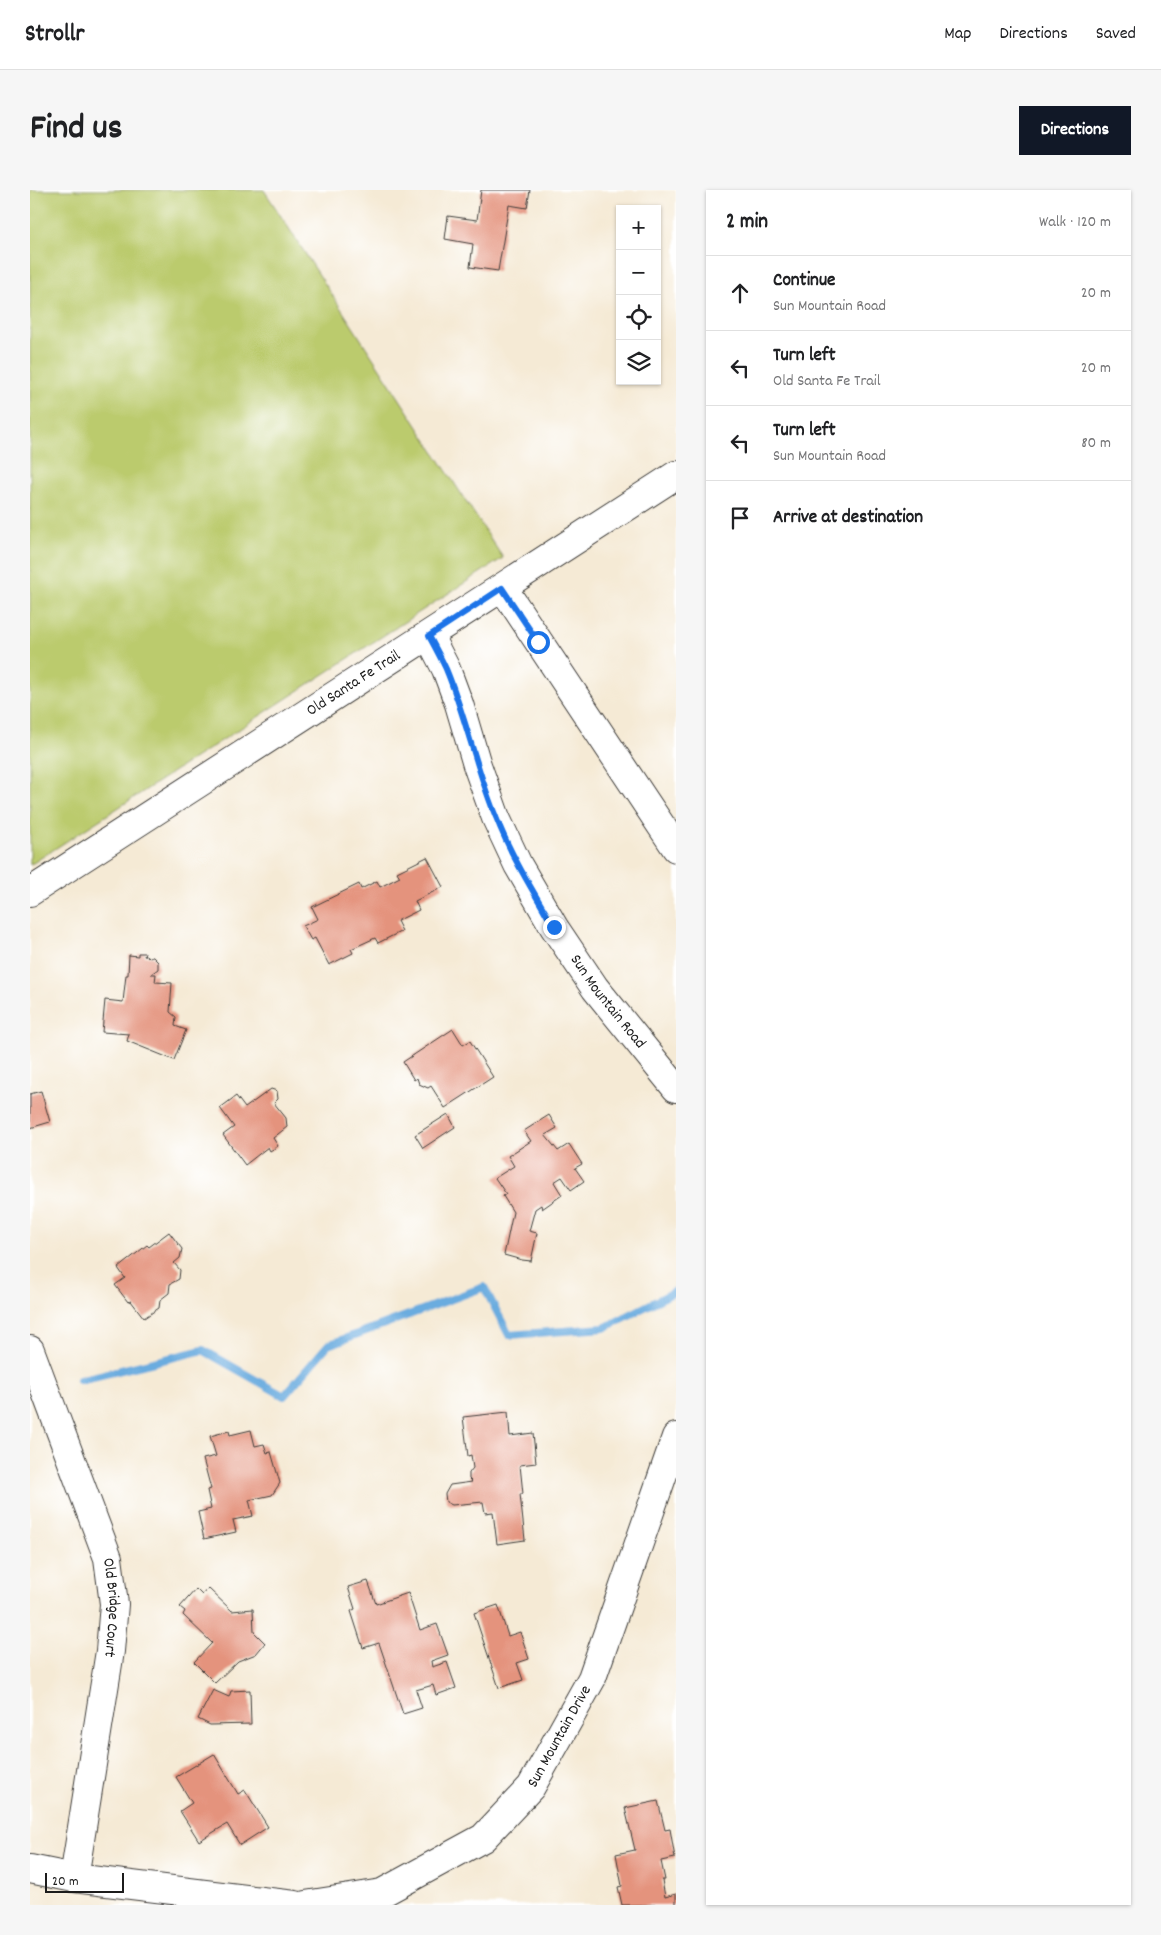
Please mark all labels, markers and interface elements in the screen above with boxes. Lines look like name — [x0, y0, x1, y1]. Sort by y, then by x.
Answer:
text: Strollr — [25, 18, 84, 52]
text: Map — [944, 22, 971, 47]
text: Directions — [999, 22, 1068, 47]
text: Saved — [1096, 22, 1136, 47]
text: Find us — [30, 105, 122, 155]
button: Directions — [1019, 106, 1131, 155]
map controls — [616, 205, 661, 385]
button: + — [616, 205, 661, 250]
text: 2 min — [726, 208, 768, 238]
text: Walk · 120 m — [1039, 211, 1111, 234]
button: − — [616, 250, 661, 295]
text: Continue — [773, 268, 835, 295]
icon: ahead — [726, 279, 754, 307]
text: 20 m — [1081, 282, 1111, 305]
button: locate — [616, 295, 661, 340]
text: Sun Mountain Road — [773, 295, 886, 318]
button: layers — [616, 340, 661, 385]
text: Turn left — [773, 343, 836, 370]
icon: left — [726, 354, 754, 382]
text: 20 m — [1081, 357, 1111, 380]
text: Old Santa Fe Trail — [773, 370, 881, 393]
text: Turn left — [773, 418, 836, 445]
icon: left — [726, 429, 754, 457]
text: 80 m — [1081, 432, 1111, 455]
text: Sun Mountain Road — [773, 445, 886, 468]
icon: arrive — [726, 504, 754, 532]
text: Arrive at destination — [773, 505, 923, 532]
route start — [527, 631, 550, 654]
street label: Old Santa Fe Trail — [302, 644, 405, 722]
route end — [543, 916, 566, 939]
street label: Sun Mountain Road — [564, 950, 651, 1054]
street label: Old Bridge Court — [97, 1557, 126, 1659]
street label: Sun Mountain Drive — [521, 1681, 597, 1792]
scale bar — [45, 1870, 124, 1893]
text: 20 m — [52, 1872, 79, 1892]

